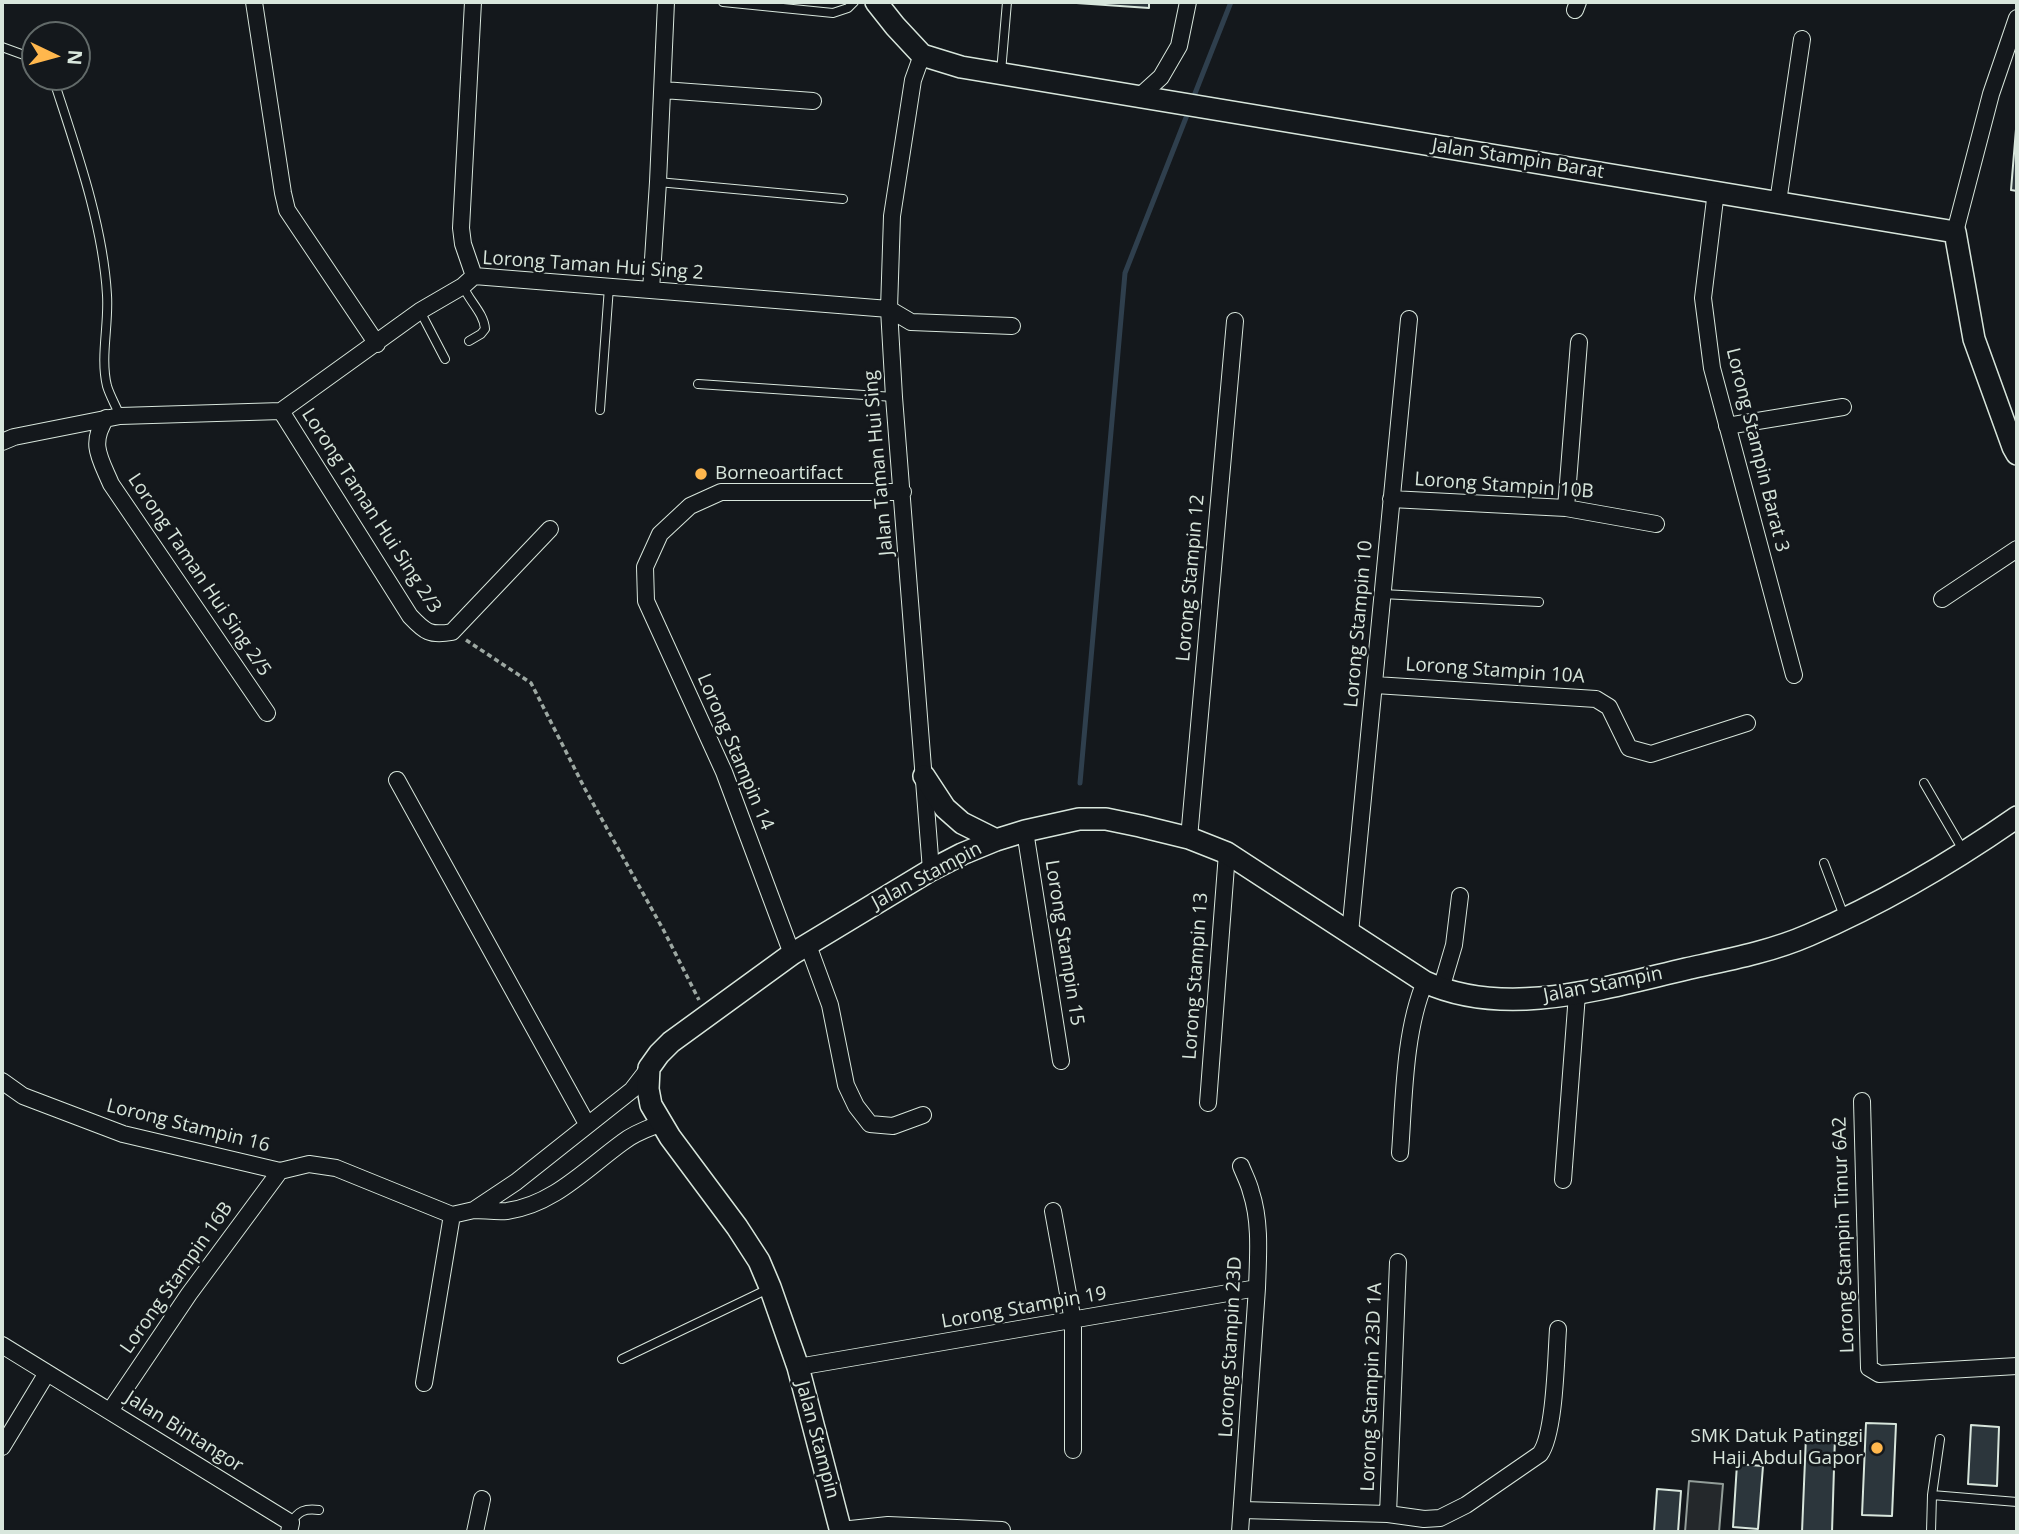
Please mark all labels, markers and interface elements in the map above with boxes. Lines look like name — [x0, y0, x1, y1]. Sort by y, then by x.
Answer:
north arrow — [21, 21, 91, 91]
text: N — [61, 49, 89, 66]
street label: Jalan Stampin Barat — [1430, 134, 1606, 184]
street label: Lorong Taman Hui Sing 2 — [482, 247, 704, 285]
street label: Lorong Stampin Barat 3 — [1721, 346, 1793, 554]
street label: Jalan Taman Hui Sing — [860, 369, 898, 557]
street label: Lorong Taman Hui Sing 2/3 — [296, 404, 446, 618]
place label: Borneoartifact — [715, 463, 843, 485]
marker: Borneoartifact — [693, 466, 709, 482]
street label: Lorong Stampin 10B — [1414, 468, 1594, 504]
street label: Lorong Taman Hui Sing 2/5 — [123, 469, 275, 681]
street label: Lorong Stampin 12 — [1172, 494, 1210, 662]
street label: Lorong Stampin 10 — [1340, 540, 1378, 708]
street label: Lorong Stampin 10A — [1405, 653, 1585, 689]
street label: Lorong Stampin 14 — [692, 670, 778, 834]
street label: Jalan Stampin — [868, 838, 986, 914]
street label: Lorong Stampin 15 — [1040, 858, 1088, 1028]
street label: Lorong Stampin 13 — [1179, 892, 1213, 1060]
street label: Jalan Stampin — [1541, 962, 1665, 1008]
street label: Lorong Stampin 16 — [104, 1095, 272, 1157]
street label: Lorong Stampin Timur 6A2 — [1828, 1116, 1860, 1354]
street label: Lorong Stampin 16B — [116, 1198, 238, 1358]
street label: Lorong Stampin 23D — [1215, 1256, 1247, 1438]
street label: Lorong Stampin 19 — [940, 1282, 1108, 1334]
street label: Lorong Stampin 23D 1A — [1357, 1282, 1387, 1492]
street label: Jalan Stampin — [790, 1379, 844, 1501]
street label: Jalan Bintangor — [121, 1387, 247, 1477]
place label: SMK Datuk Patinggi Haji Abdul Gapor — [1691, 1426, 1863, 1470]
marker: SMK Datuk Patinggi Haji Abdul Gapor — [1869, 1440, 1885, 1456]

